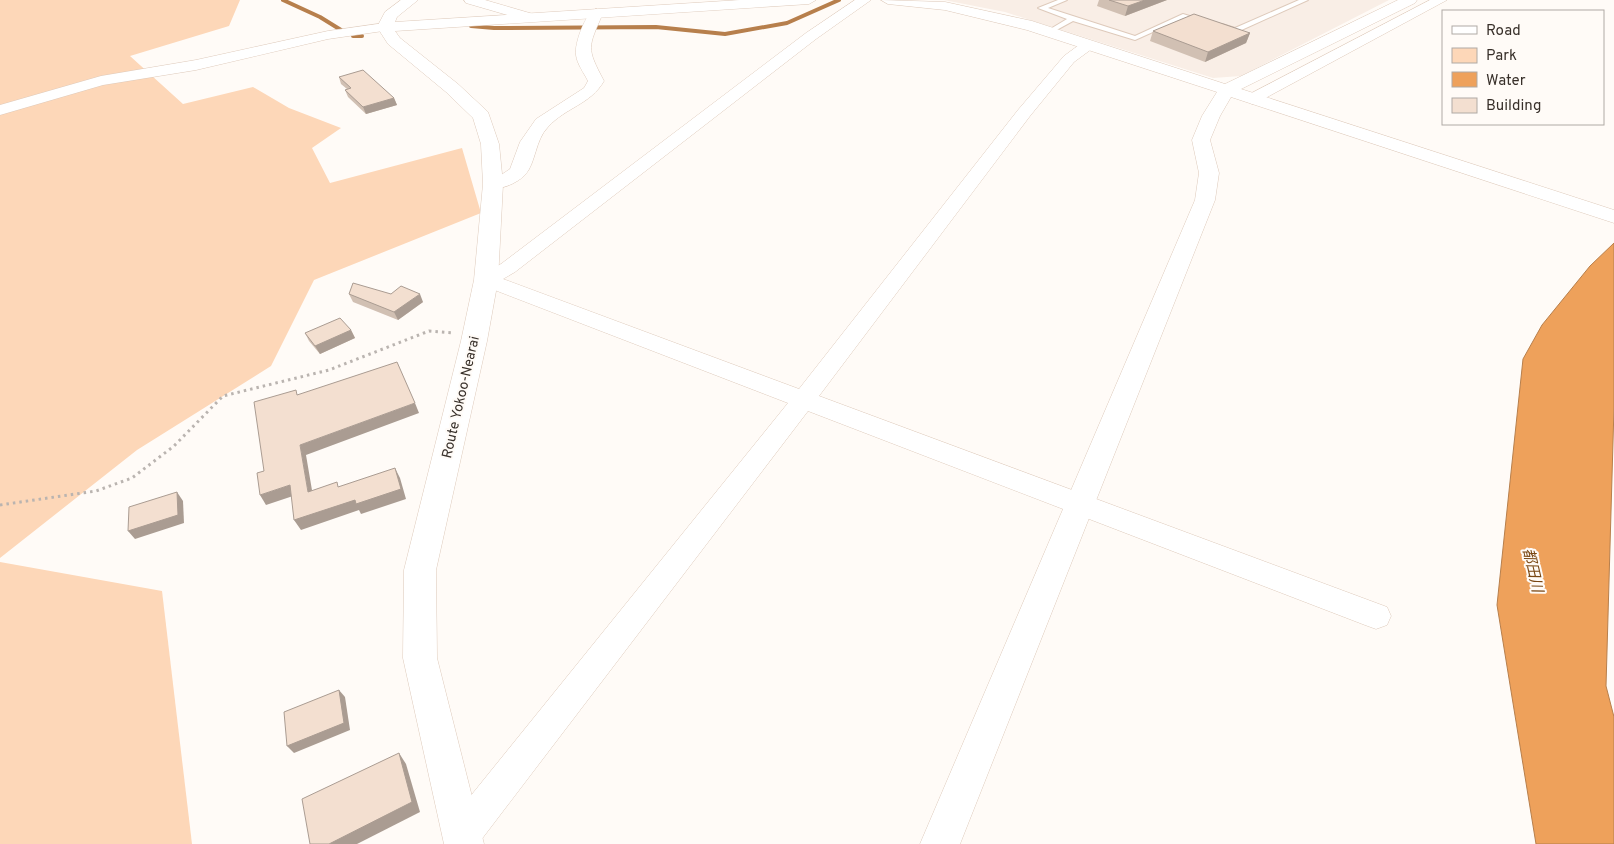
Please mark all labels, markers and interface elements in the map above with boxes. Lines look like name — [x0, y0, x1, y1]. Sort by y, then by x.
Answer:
legend — [1442, 10, 1604, 125]
text: Road — [1486, 22, 1521, 41]
text: Park — [1486, 47, 1517, 66]
text: Water — [1486, 72, 1526, 91]
text: Building — [1486, 97, 1541, 116]
street label: Route Yokoo-Nearai — [439, 335, 484, 460]
water label: 都田川 — [1517, 546, 1546, 596]

